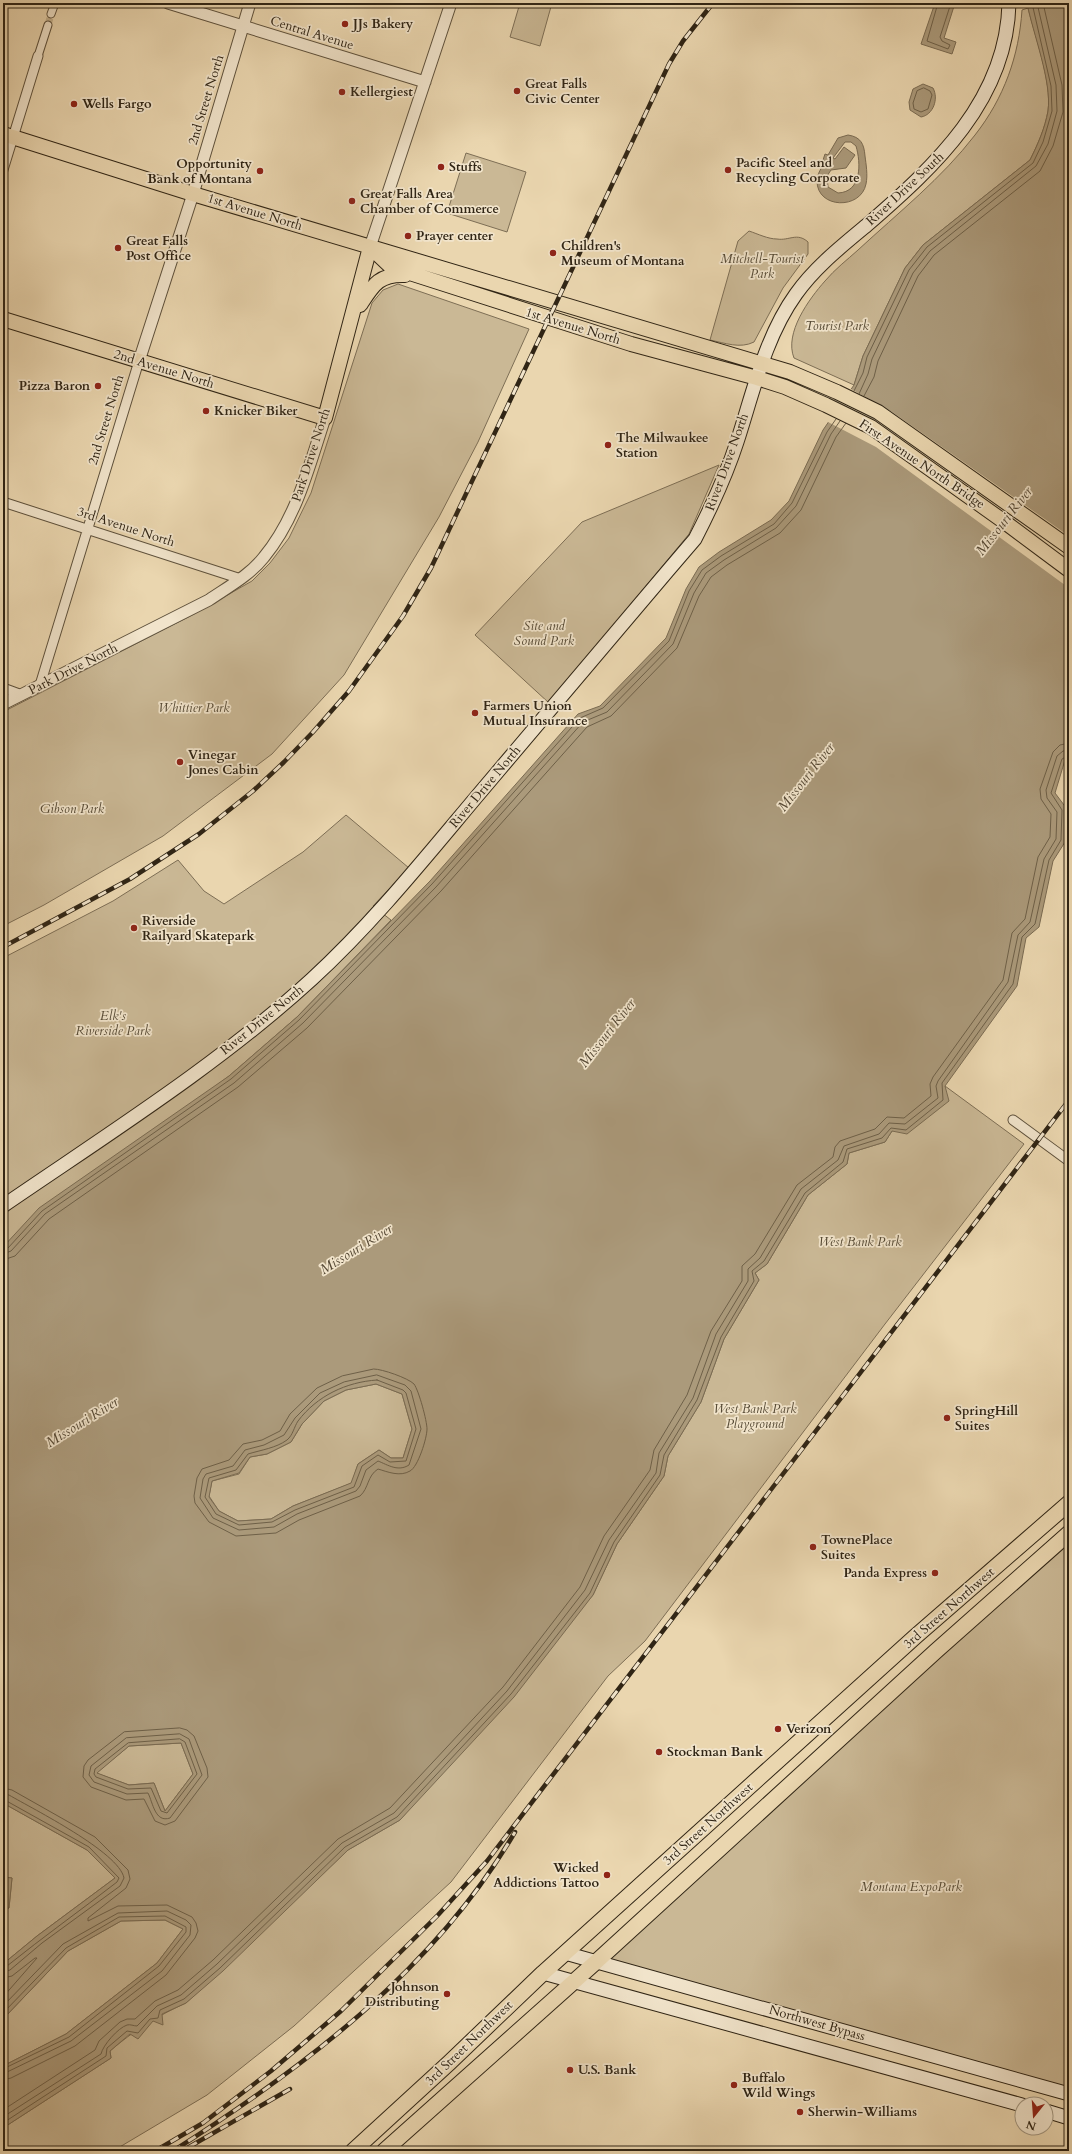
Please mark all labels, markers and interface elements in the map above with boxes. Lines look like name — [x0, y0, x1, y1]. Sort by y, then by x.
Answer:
street label: Central Avenue — [268, 12, 356, 54]
place label: JJs Bakery — [351, 15, 414, 33]
marker: JJs Bakery — [340, 19, 350, 29]
street label: 2nd Street North — [184, 53, 228, 147]
place label: Great Falls Civic Center — [525, 75, 600, 108]
place label: Kellergiest — [350, 83, 413, 101]
marker: Great Falls Civic Center — [512, 86, 522, 96]
marker: Kellergiest — [337, 87, 347, 97]
place label: Wells Fargo — [81, 95, 152, 113]
marker: Wells Fargo — [69, 99, 79, 109]
street label: River Drive South — [862, 148, 948, 230]
place label: Pacific Steel and Recycling Corporate — [736, 154, 860, 187]
place label: Opportunity Bank of Montana — [147, 155, 253, 188]
place label: Stuffs — [449, 158, 482, 176]
marker: Stuffs — [436, 162, 446, 172]
marker: Pacific Steel and Recycling Corporate — [723, 165, 733, 175]
marker: Opportunity Bank of Montana — [255, 166, 265, 176]
place label: Great Falls Area Chamber of Commerce — [360, 185, 499, 218]
street label: 1st Avenue North — [205, 189, 305, 235]
marker: Great Falls Area Chamber of Commerce — [347, 196, 357, 206]
place label: Prayer center — [416, 227, 494, 245]
marker: Prayer center — [403, 231, 413, 241]
place label: Great Falls Post Office — [126, 232, 191, 265]
place label: Children's Museum of Montana — [561, 237, 685, 270]
marker: Great Falls Post Office — [113, 243, 123, 253]
marker: Children's Museum of Montana — [548, 248, 558, 258]
park label: Mitchell-Tourist Park — [720, 250, 804, 283]
street label: 1st Avenue North — [523, 303, 623, 349]
park label: Tourist Park — [805, 317, 870, 335]
street label: 2nd Avenue North — [112, 345, 216, 393]
street label: 2nd Street North — [84, 373, 128, 467]
place label: Pizza Baron — [19, 377, 91, 395]
marker: Pizza Baron — [93, 381, 103, 391]
place label: Knicker Biker — [214, 402, 298, 420]
marker: Knicker Biker — [201, 406, 211, 416]
street label: Park Drive North — [287, 406, 335, 504]
street label: River Drive North — [701, 411, 753, 513]
street label: First Avenue North Bridge — [855, 415, 989, 513]
place label: The Milwaukee Station — [616, 429, 708, 462]
marker: The Milwaukee Station — [603, 440, 613, 450]
water label: Missouri River — [971, 482, 1037, 559]
street label: 3rd Avenue North — [75, 503, 177, 551]
park label: Site and Sound Park — [514, 617, 575, 650]
street label: Park Drive North — [25, 639, 121, 699]
place label: Farmers Union Mutual Insurance — [483, 697, 588, 730]
park label: Whittier Park — [158, 699, 230, 717]
marker: Farmers Union Mutual Insurance — [470, 708, 480, 718]
water label: Missouri River — [773, 738, 839, 815]
street label: River Drive North — [445, 742, 525, 832]
place label: Vinegar Jones Cabin — [186, 746, 259, 779]
marker: Vinegar Jones Cabin — [175, 757, 185, 767]
park label: Gibson Park — [40, 800, 105, 818]
place label: Riverside Railyard Skatepark — [142, 912, 255, 945]
marker: Riverside Railyard Skatepark — [129, 923, 139, 933]
street label: River Drive North — [217, 981, 307, 1059]
water label: Missouri River — [574, 994, 640, 1071]
park label: Elk's Riverside Park — [75, 1007, 151, 1040]
water label: Missouri River — [316, 1219, 396, 1279]
park label: West Bank Park — [818, 1233, 902, 1251]
water label: Missouri River — [42, 1392, 122, 1452]
park label: West Bank Park Playground — [713, 1400, 797, 1433]
place label: SpringHill Suites — [955, 1402, 1018, 1435]
marker: SpringHill Suites — [942, 1413, 952, 1423]
place label: TownePlace Suites — [821, 1531, 893, 1564]
marker: TownePlace Suites — [808, 1542, 818, 1552]
street label: 3rd Street Northwest — [900, 1563, 998, 1653]
place label: Panda Express — [844, 1564, 927, 1582]
marker: Panda Express — [930, 1568, 940, 1578]
place label: Verizon — [786, 1720, 832, 1738]
marker: Verizon — [773, 1724, 783, 1734]
place label: Stockman Bank — [667, 1743, 764, 1761]
marker: Stockman Bank — [654, 1747, 664, 1757]
street label: 3rd Street Northwest — [659, 1779, 757, 1869]
place label: Wicked Addictions Tattoo — [493, 1859, 600, 1892]
marker: Wicked Addictions Tattoo — [602, 1870, 612, 1880]
park label: Montana ExpoPark — [860, 1878, 962, 1896]
place label: Johnson Distributing — [365, 1978, 440, 2011]
marker: Johnson Distributing — [442, 1989, 452, 1999]
street label: 3rd Street Northwest — [421, 1996, 517, 2090]
street label: Northwest Bypass — [767, 2001, 867, 2045]
place label: U.S. Bank — [578, 2061, 637, 2079]
marker: U.S. Bank — [565, 2065, 575, 2075]
place label: Buffalo Wild Wings — [741, 2069, 816, 2102]
marker: Buffalo Wild Wings — [729, 2080, 739, 2090]
north arrow — [1014, 2096, 1054, 2136]
place label: Sherwin-Williams — [808, 2103, 917, 2121]
marker: Sherwin-Williams — [795, 2107, 805, 2117]
text: N — [1024, 2116, 1038, 2134]

